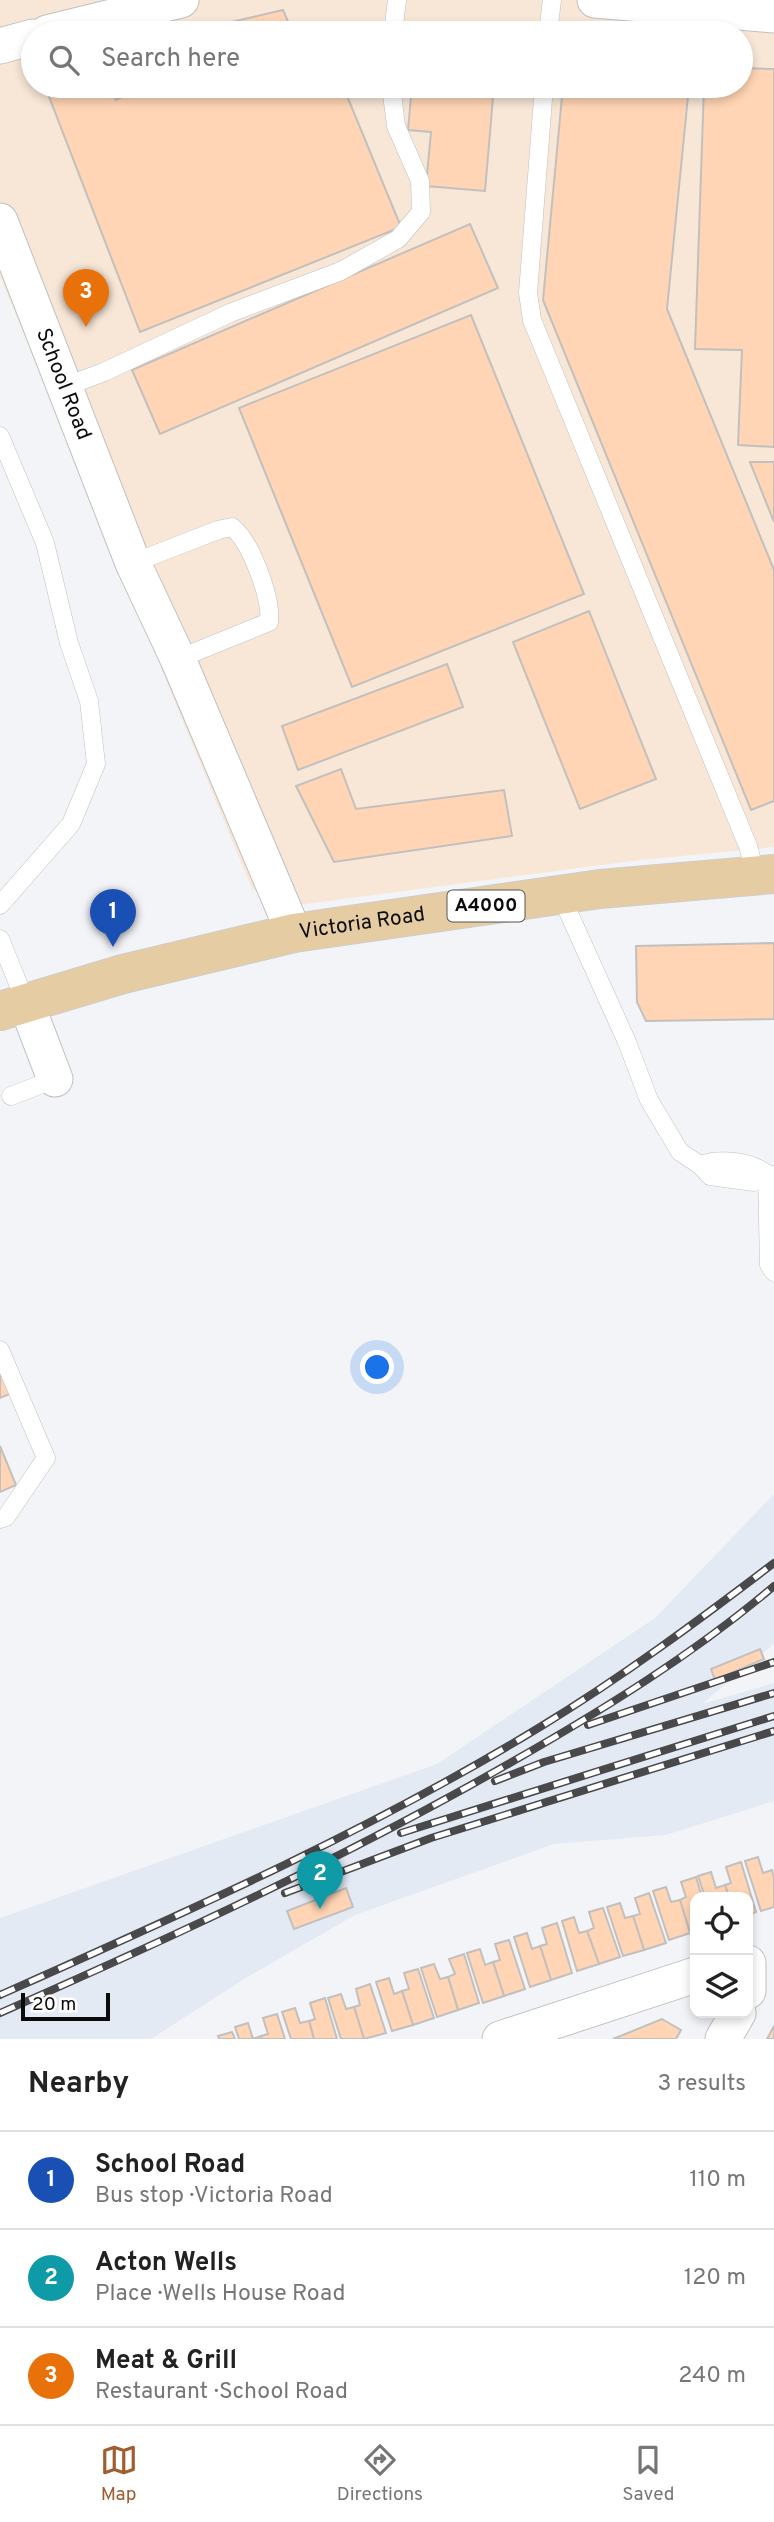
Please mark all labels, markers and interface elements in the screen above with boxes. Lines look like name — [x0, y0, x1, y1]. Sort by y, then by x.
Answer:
search box — [21, 21, 753, 98]
icon: search — [45, 41, 83, 79]
text: Search here — [101, 43, 240, 76]
pin: 3 — [63, 269, 109, 327]
street label: School Road — [30, 324, 97, 444]
pin: 1 — [90, 889, 136, 947]
road number: A4000 — [448, 890, 524, 922]
street label: Victoria Road — [297, 901, 427, 946]
your location — [360, 1350, 394, 1384]
pin: 2 — [297, 1851, 343, 1909]
map controls — [690, 1892, 753, 2018]
button: locate — [690, 1892, 753, 1955]
button: layers — [690, 1955, 753, 2018]
scale bar — [21, 1990, 110, 2022]
text: 20 m — [32, 1993, 76, 2017]
text: Nearby — [28, 2066, 129, 2103]
text: 3 results — [657, 2070, 746, 2099]
text: School Road — [95, 2149, 245, 2182]
text: 1 — [46, 2166, 56, 2195]
text: 110 m — [689, 2166, 746, 2195]
text: Bus stop · Victoria Road — [95, 2182, 333, 2211]
text: Acton Wells — [95, 2247, 237, 2280]
text: 2 — [44, 2264, 58, 2293]
text: 120 m — [684, 2264, 746, 2293]
text: Place · Wells House Road — [95, 2280, 345, 2309]
text: Meat & Grill — [95, 2345, 237, 2378]
text: 3 — [44, 2362, 58, 2391]
text: 240 m — [678, 2362, 746, 2391]
text: Restaurant · School Road — [95, 2378, 348, 2407]
tab: Map — [100, 2441, 138, 2507]
tab: Directions — [337, 2441, 423, 2507]
tab: Saved — [622, 2441, 674, 2507]

